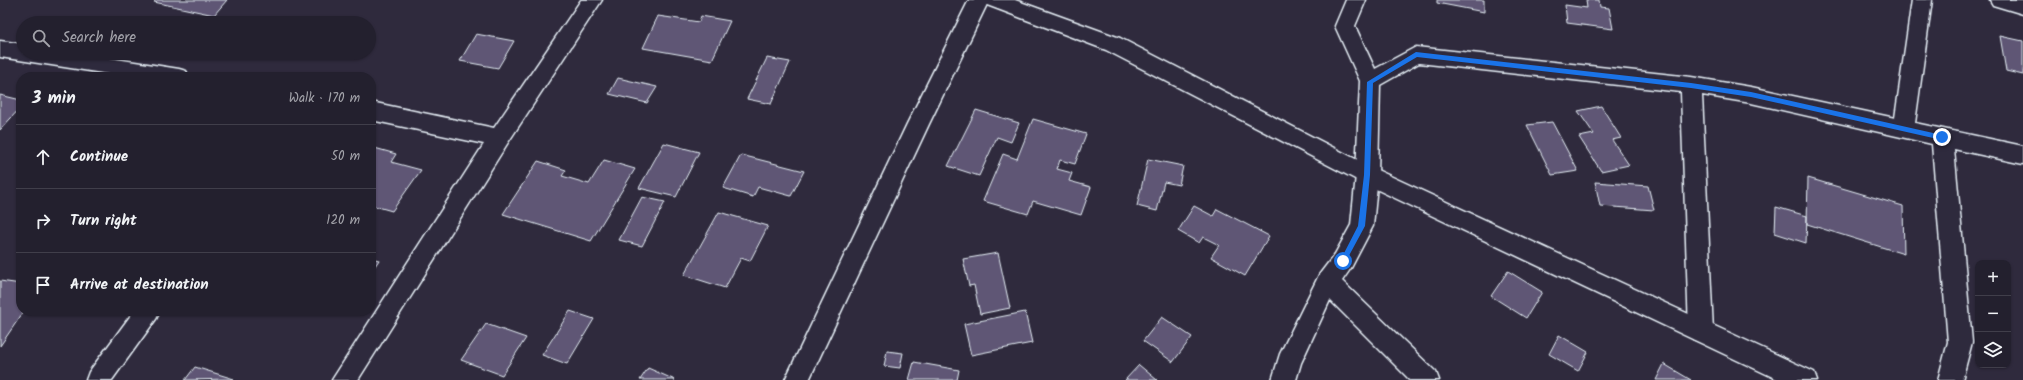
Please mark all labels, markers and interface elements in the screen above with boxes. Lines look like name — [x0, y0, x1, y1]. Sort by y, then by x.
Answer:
search box — [16, 16, 376, 60]
text: Search here — [62, 26, 136, 50]
icon: search — [30, 27, 52, 49]
text: 3 min — [32, 85, 76, 112]
text: Walk · 170 m — [289, 88, 360, 109]
route end — [1933, 128, 1951, 146]
text: Continue — [70, 145, 128, 169]
icon: ahead — [32, 146, 54, 168]
text: 50 m — [331, 146, 360, 167]
text: Turn right — [70, 209, 137, 233]
icon: right — [32, 210, 54, 232]
text: 120 m — [326, 210, 360, 231]
route start — [1334, 252, 1352, 270]
map controls — [1975, 260, 2011, 368]
button: + — [1975, 260, 2011, 296]
text: Arrive at destination — [70, 273, 209, 297]
icon: arrive — [32, 274, 54, 296]
button: − — [1975, 296, 2011, 332]
button: layers — [1975, 332, 2011, 368]

